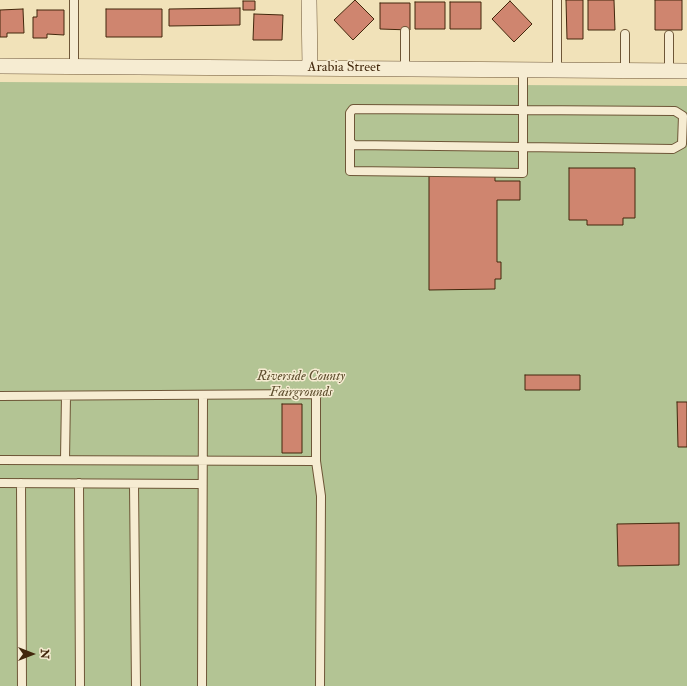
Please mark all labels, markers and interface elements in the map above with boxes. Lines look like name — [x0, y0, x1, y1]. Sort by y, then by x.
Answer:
street label: Arabia Street — [308, 60, 380, 76]
park label: Riverside County Fairgrounds — [257, 369, 345, 402]
north arrow — [12, 634, 52, 674]
text: N — [38, 649, 51, 659]

